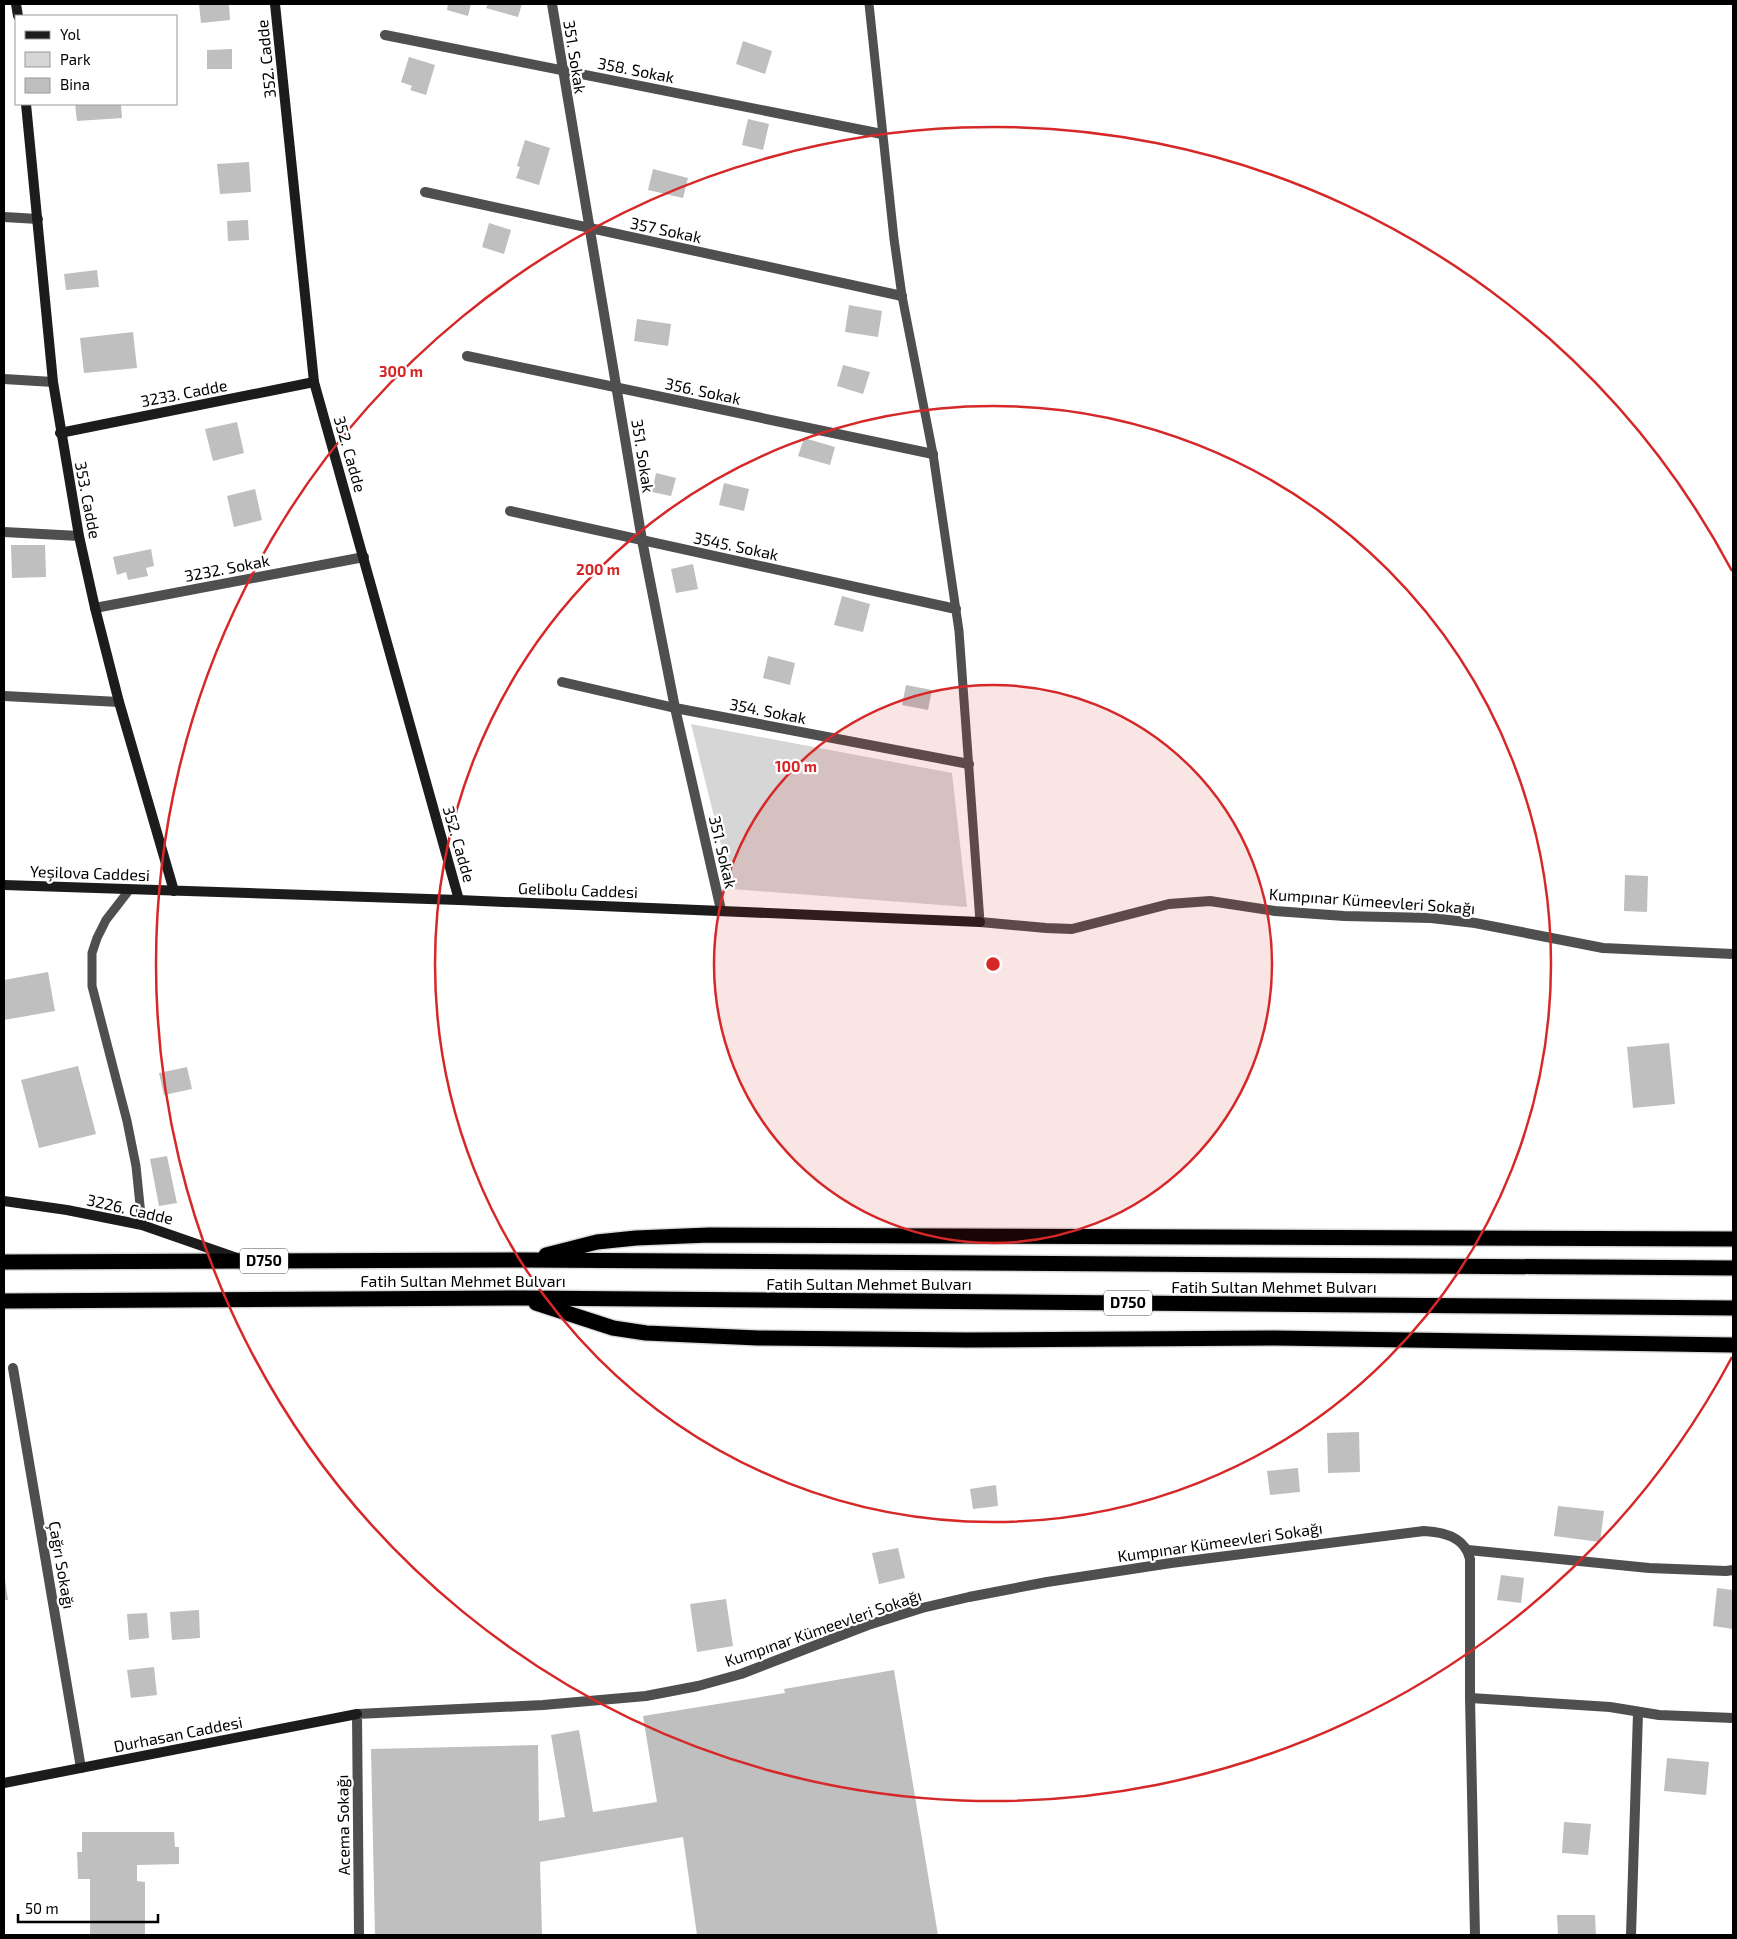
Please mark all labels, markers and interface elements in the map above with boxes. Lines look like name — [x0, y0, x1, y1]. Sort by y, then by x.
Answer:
legend — [15, 15, 178, 105]
street label: 352. Cadde — [252, 19, 279, 99]
street label: 351. Sokak — [560, 19, 591, 95]
text: Yol — [60, 25, 81, 43]
text: Park — [60, 50, 91, 68]
street label: 358. Sokak — [596, 53, 676, 86]
text: Bina — [60, 75, 90, 93]
street label: 357 Sokak — [629, 213, 703, 246]
text: 300 m — [379, 362, 423, 380]
street label: 356. Sokak — [663, 373, 743, 408]
street label: 3233. Cadde — [139, 375, 229, 410]
street label: 352. Cadde — [331, 413, 370, 494]
street label: 351. Sokak — [628, 418, 659, 494]
street label: 353. Cadde — [72, 460, 105, 540]
street label: 3545. Sokak — [692, 527, 780, 564]
street label: 3232. Sokak — [183, 550, 271, 585]
text: 200 m — [576, 560, 620, 578]
street label: 354. Sokak — [728, 694, 808, 727]
text: 100 m — [775, 757, 817, 775]
street label: 352. Cadde — [440, 803, 479, 884]
street label: 351. Sokak — [706, 814, 741, 890]
street label: Yeşilova Caddesi — [30, 861, 150, 885]
street label: Gelibolu Caddesi — [518, 878, 638, 901]
street label: Kumpınar Kümeevleri Sokağı — [1268, 884, 1476, 917]
centre of rings — [984, 955, 1002, 973]
street label: 3226. Cadde — [85, 1189, 175, 1228]
road number: D750 — [240, 1248, 288, 1274]
street label: Fatih Sultan Mehmet Bulvarı — [360, 1271, 566, 1290]
street label: Fatih Sultan Mehmet Bulvarı — [766, 1274, 972, 1293]
street label: Fatih Sultan Mehmet Bulvarı — [1171, 1277, 1377, 1296]
road number: D750 — [1104, 1290, 1152, 1316]
street label: Kumpınar Kümeevleri Sokağı — [1116, 1518, 1324, 1565]
street label: Çağrı Sokağı — [44, 1520, 80, 1610]
street label: Kumpınar Kümeevleri Sokağı — [722, 1585, 924, 1670]
street label: Durhasan Caddesi — [112, 1712, 244, 1755]
street label: Acema Sokağı — [332, 1775, 353, 1875]
scale bar — [18, 1892, 158, 1924]
text: 50 m — [25, 1899, 59, 1917]

